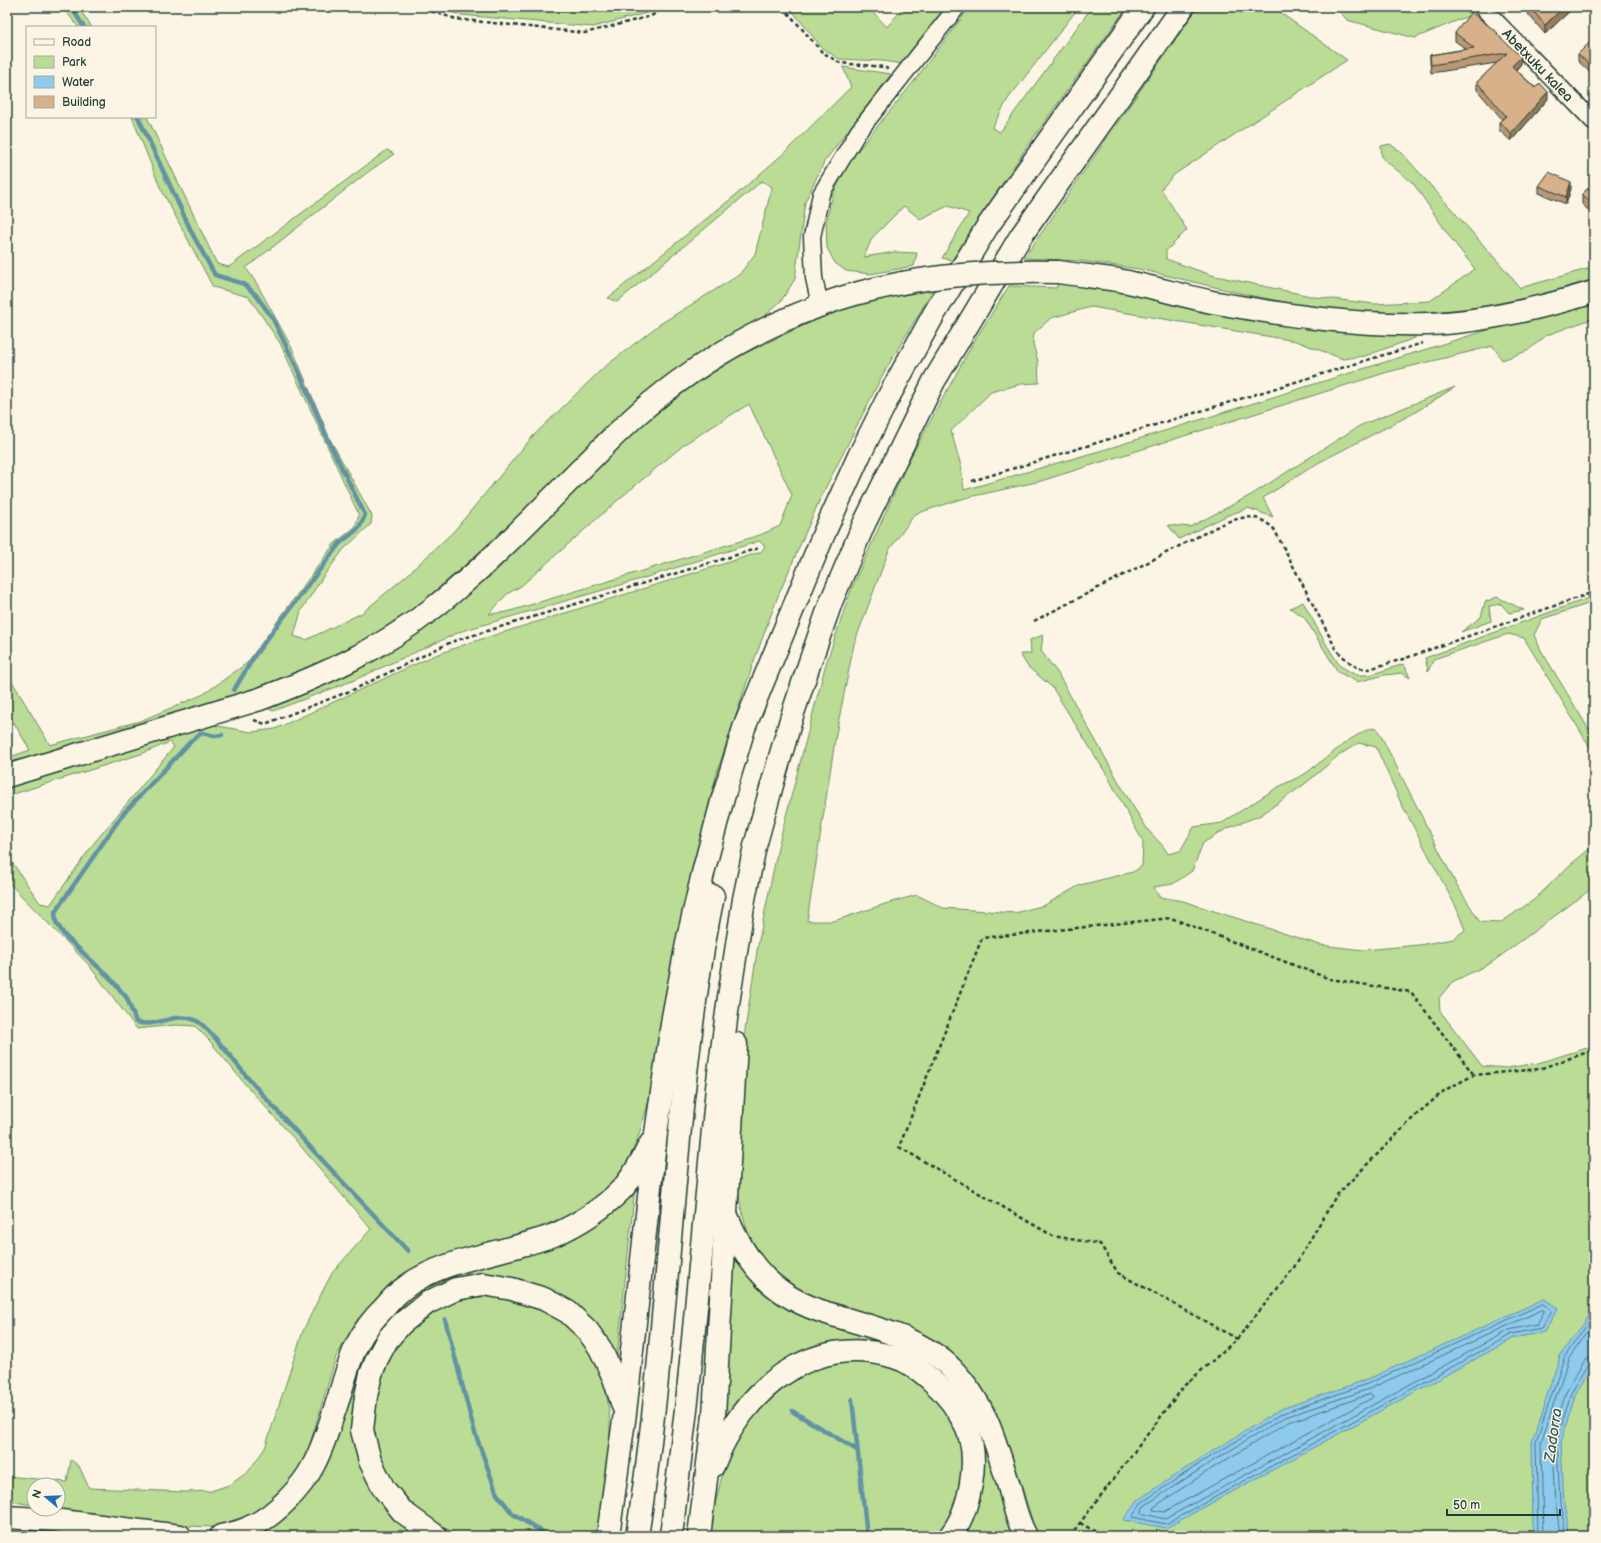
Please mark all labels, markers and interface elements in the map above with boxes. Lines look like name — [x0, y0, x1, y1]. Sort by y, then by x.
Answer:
street label: Abetxuku kalea — [1498, 25, 1577, 106]
legend — [26, 26, 156, 118]
text: Road — [62, 35, 91, 50]
text: Park — [62, 55, 86, 70]
text: Water — [62, 75, 94, 90]
text: Building — [62, 95, 106, 110]
water label: Zadorra — [1540, 1407, 1567, 1464]
north arrow — [26, 1477, 66, 1517]
text: N — [30, 1488, 45, 1500]
scale bar — [1447, 1491, 1560, 1517]
text: 50 m — [1453, 1498, 1480, 1513]

